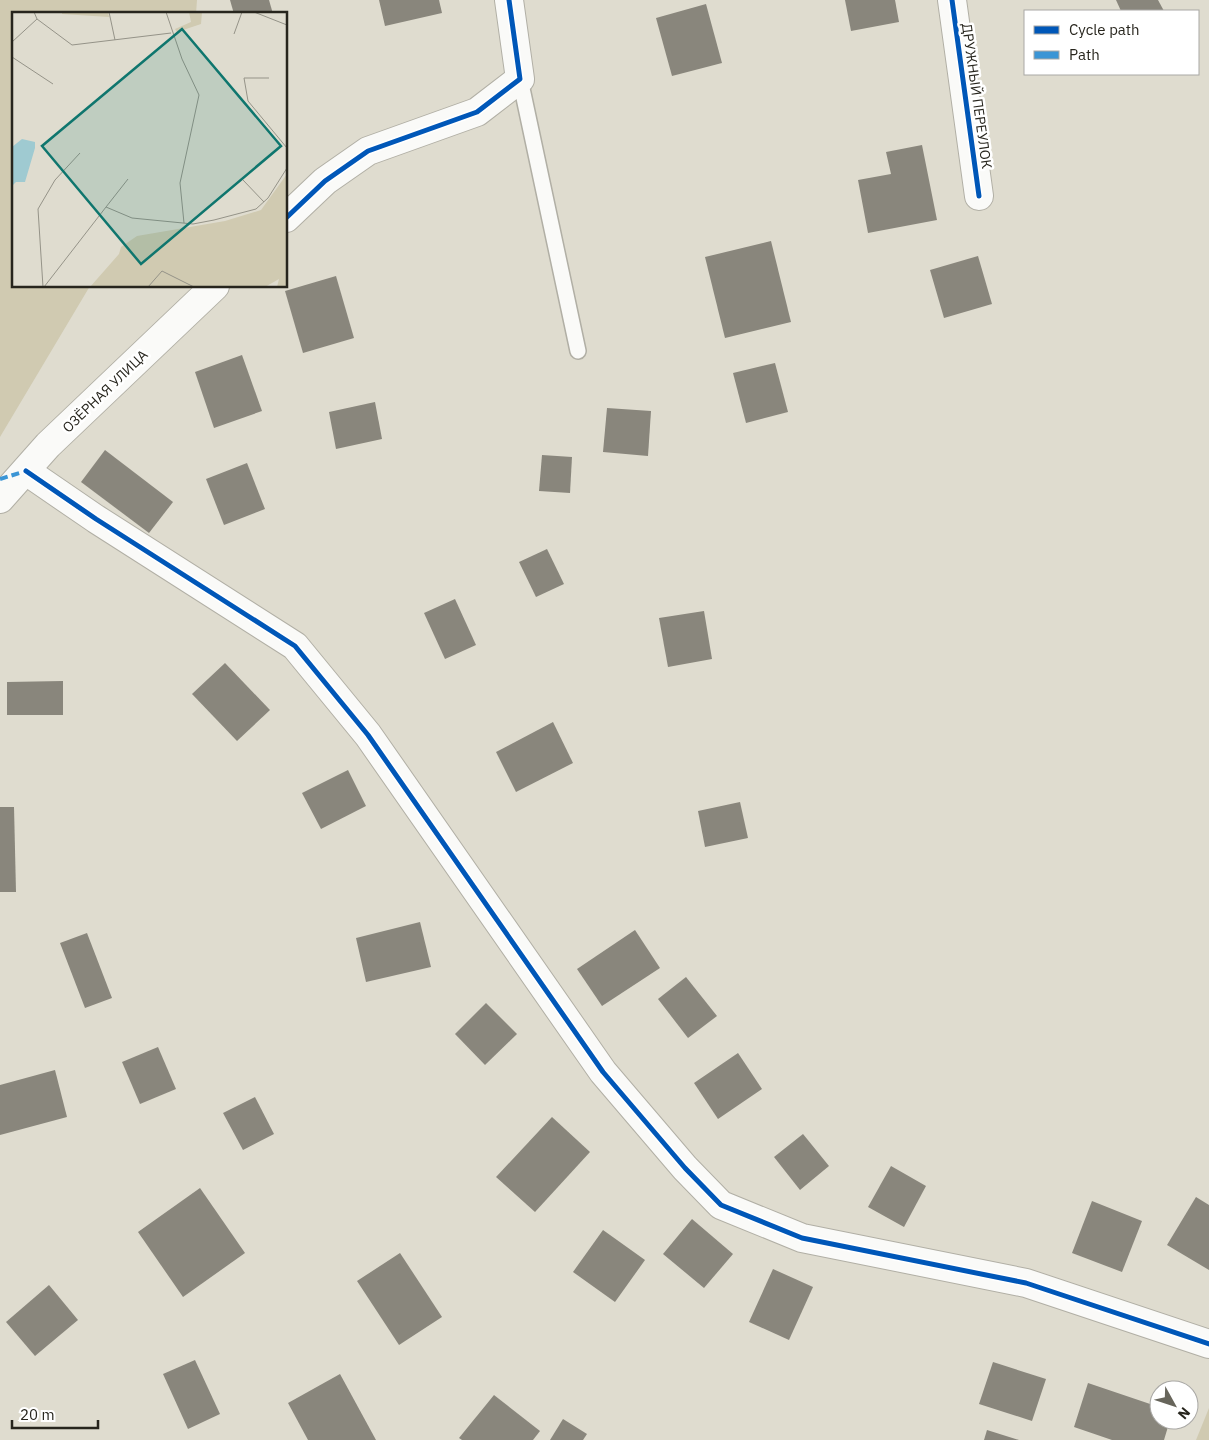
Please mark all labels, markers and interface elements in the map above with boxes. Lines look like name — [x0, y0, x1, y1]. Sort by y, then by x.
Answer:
legend — [1024, 10, 1199, 75]
inset map — [12, 12, 288, 288]
text: Cycle path — [1069, 20, 1140, 39]
street label: ДРУЖНЫЙ ПЕРЕУЛОК — [958, 22, 997, 170]
text: Path — [1069, 45, 1100, 64]
street label: ОЗЁРНАЯ УЛИЦА — [58, 346, 152, 436]
north arrow — [1149, 1380, 1199, 1430]
scale bar — [12, 1398, 99, 1430]
text: N — [1174, 1404, 1194, 1423]
text: 20 m — [20, 1405, 55, 1424]

